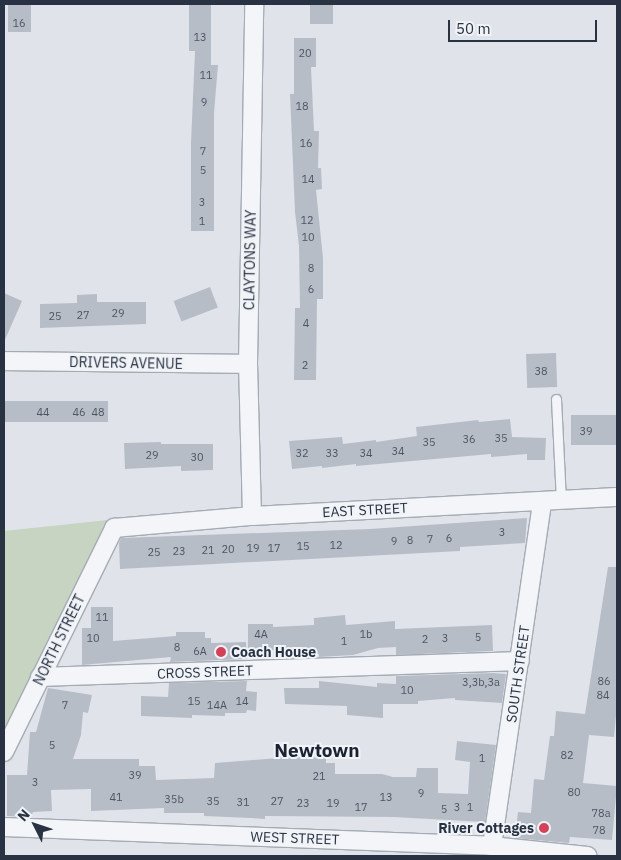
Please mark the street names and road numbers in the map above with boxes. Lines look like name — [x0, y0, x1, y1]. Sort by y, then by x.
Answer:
street label: CLAYTONS WAY — [241, 210, 259, 310]
street label: DRIVERS AVENUE — [69, 354, 183, 372]
street label: EAST STREET — [322, 499, 408, 521]
street label: NORTH STREET — [30, 592, 88, 688]
street label: SOUTH STREET — [503, 624, 533, 724]
street label: CROSS STREET — [157, 662, 253, 682]
street label: WEST STREET — [250, 828, 340, 848]

